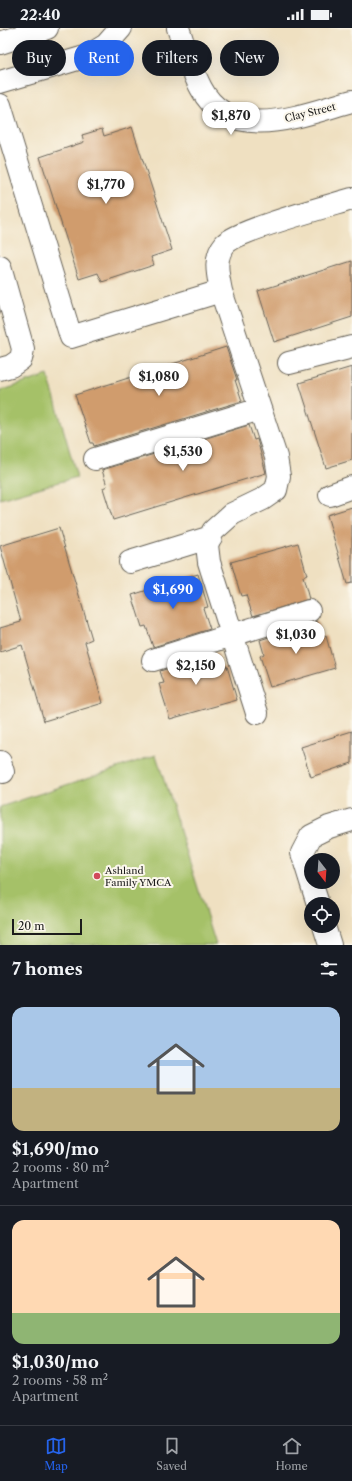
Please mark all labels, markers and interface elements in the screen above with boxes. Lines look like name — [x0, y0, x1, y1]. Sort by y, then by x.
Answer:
text: 22:40 — [20, 5, 61, 24]
chip: Buy — [12, 40, 66, 76]
chip: Rent — [74, 40, 134, 76]
chip: Filters — [142, 40, 212, 76]
chip: New — [220, 40, 279, 76]
street label: Clay Street — [283, 100, 337, 125]
pin: $1,870 — [198, 102, 264, 136]
text: $1,870 — [211, 107, 251, 123]
pin: $1,770 — [73, 171, 139, 205]
text: $1,770 — [87, 176, 125, 192]
pin: $1,080 — [126, 363, 192, 397]
text: $1,080 — [138, 368, 180, 384]
pin: $1,530 — [150, 438, 216, 472]
text: $1,530 — [163, 443, 203, 459]
pin: $1,690 — [140, 576, 206, 610]
text: $1,690 — [153, 581, 193, 597]
pin: $1,030 — [263, 621, 329, 655]
text: $1,030 — [276, 626, 316, 642]
pin: $2,150 — [163, 652, 229, 686]
text: $2,150 — [176, 657, 216, 673]
north arrow — [304, 853, 340, 889]
map controls — [304, 853, 340, 933]
place label: Ashland Family YMCA — [104, 864, 172, 889]
marker: Ashland Family YMCA — [92, 871, 102, 881]
button: locate — [304, 897, 340, 933]
scale bar — [12, 917, 82, 936]
text: 20 m — [18, 919, 44, 933]
icon: filters — [318, 958, 340, 980]
text: 7 homes — [12, 959, 83, 979]
icon: home — [140, 1033, 212, 1105]
text: $1,690/mo — [12, 1139, 99, 1159]
text: 2 rooms · 80 m² — [12, 1159, 109, 1175]
text: Apartment — [12, 1175, 79, 1191]
icon: home — [140, 1246, 212, 1318]
text: $1,030/mo — [12, 1352, 99, 1372]
text: 2 rooms · 58 m² — [12, 1372, 108, 1388]
text: Apartment — [12, 1388, 79, 1404]
tab: Map — [44, 1435, 68, 1473]
tab: Saved — [156, 1435, 187, 1473]
tab: Home — [275, 1435, 308, 1473]

